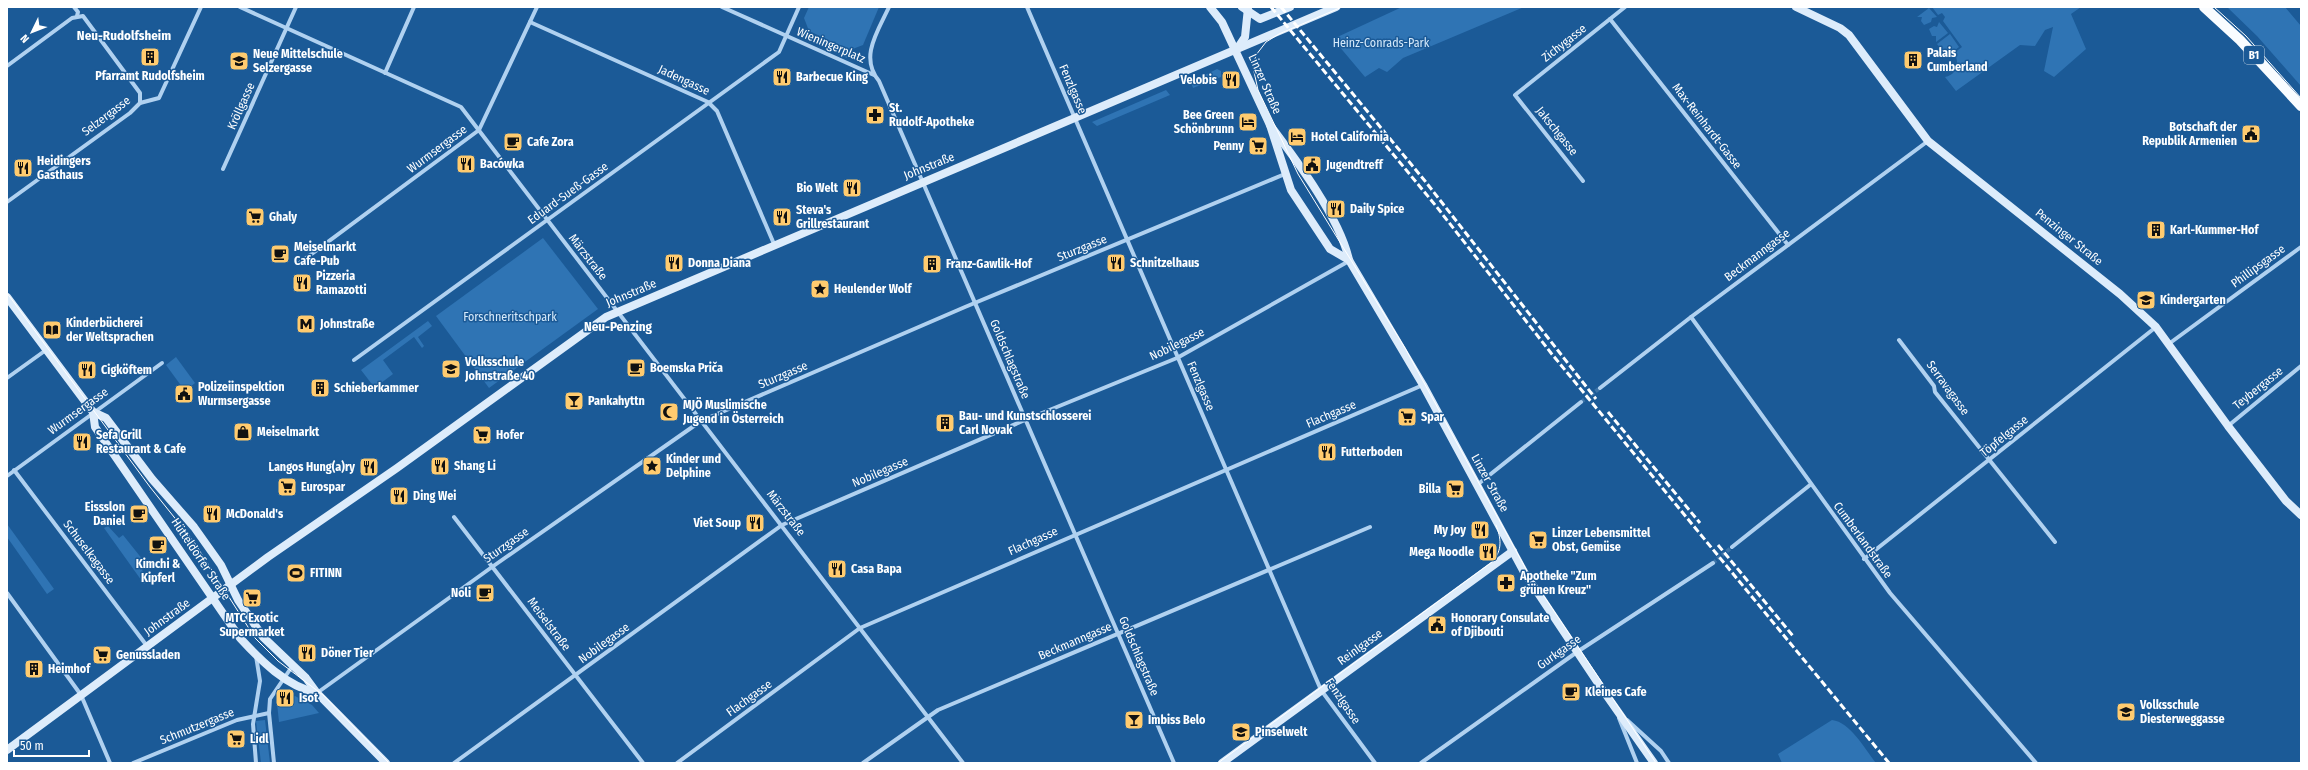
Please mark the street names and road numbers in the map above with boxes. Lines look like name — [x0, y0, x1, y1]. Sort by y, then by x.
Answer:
street label: Zichygasse — [1539, 21, 1589, 65]
street label: Wieningerplatz — [795, 24, 868, 66]
road number: B1 — [2244, 46, 2264, 64]
street label: Linzer Straße — [1246, 52, 1284, 116]
street label: Jadengasse — [656, 62, 712, 98]
street label: Fenzlgasse — [1056, 62, 1090, 116]
street label: Kröllgasse — [224, 80, 258, 132]
street label: Max-Reinhardt-Gasse — [1669, 81, 1745, 171]
street label: Selzergasse — [79, 93, 133, 139]
street label: Jakschgasse — [1533, 104, 1581, 158]
street label: Wurmsergasse — [404, 122, 470, 176]
street label: Johnstraße — [902, 149, 956, 182]
street label: Eduard-Sueß-Gasse — [525, 159, 611, 227]
street label: Penzinger Straße — [2033, 206, 2106, 268]
street label: Beckmanngasse — [1722, 226, 1793, 284]
street label: Märzstraße — [566, 231, 610, 283]
street label: Sturzgasse — [1055, 232, 1109, 264]
street label: Phillipsgasse — [2228, 242, 2288, 290]
street label: Johnstraße — [604, 276, 658, 310]
street label: Goldschlagstraße — [987, 317, 1033, 401]
street label: Nobilegasse — [1147, 325, 1207, 363]
street label: Sturzgasse — [756, 358, 810, 392]
street label: Serravagasse — [1924, 358, 1972, 418]
street label: Fenzlgasse — [1184, 359, 1218, 413]
street label: Teybergasse — [2230, 364, 2286, 412]
street label: Wurmsergasse — [45, 384, 111, 438]
street label: Flachgasse — [1304, 397, 1358, 431]
street label: Töpfelgasse — [1977, 412, 2031, 460]
street label: Linzer Straße — [1468, 452, 1512, 515]
street label: Nobilegasse — [850, 454, 910, 490]
street label: Märzstraße — [764, 487, 808, 539]
street label: Cumberlandstraße — [1831, 499, 1895, 581]
street label: Hütteldorfer Straße — [168, 515, 234, 603]
street label: Schuselkagasse — [60, 517, 118, 587]
street label: Sturzgasse — [481, 524, 531, 566]
street label: Flachgasse — [1006, 524, 1060, 558]
street label: Meiselstraße — [525, 595, 574, 653]
street label: Johnstraße — [141, 596, 193, 638]
street label: Goldschlagstraße — [1116, 614, 1162, 698]
street label: Beckmanngasse — [1036, 619, 1114, 663]
street label: Nobilegasse — [576, 620, 632, 666]
street label: Reinlgasse — [1335, 626, 1385, 668]
street label: Gurkgasse — [1534, 632, 1584, 672]
street label: Fenzlgasse — [1323, 675, 1363, 727]
street label: Flachgasse — [724, 677, 775, 719]
street label: Schmutzergasse — [158, 705, 236, 747]

